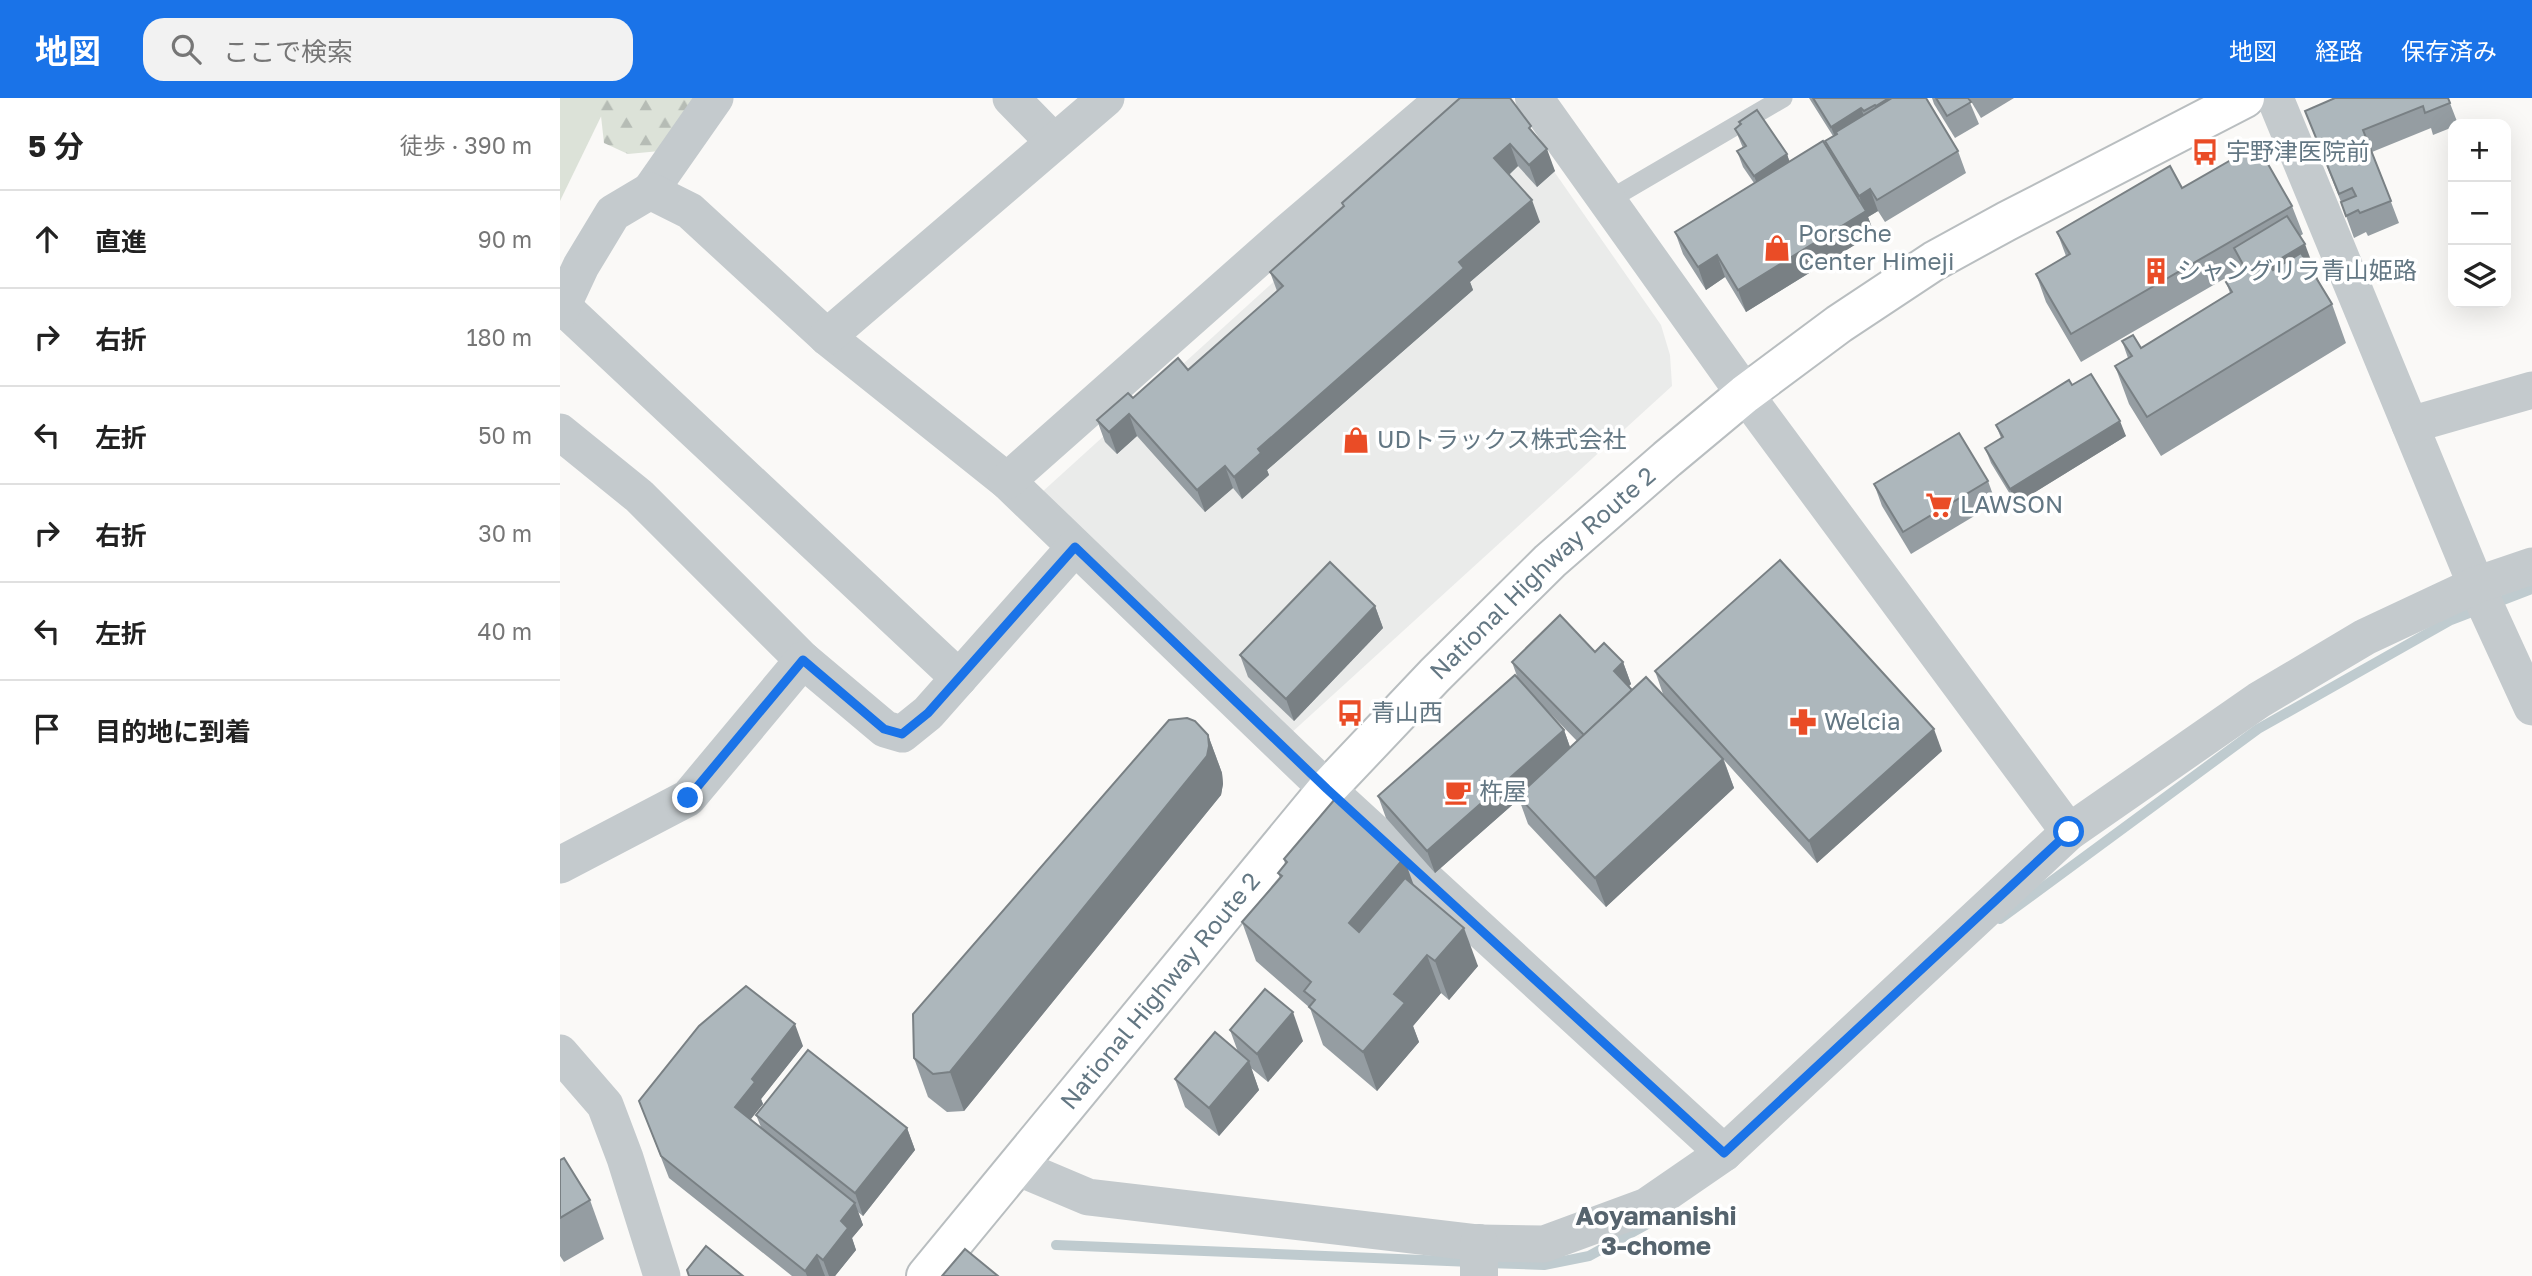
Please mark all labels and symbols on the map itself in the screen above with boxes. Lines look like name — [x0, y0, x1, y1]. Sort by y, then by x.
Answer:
place label: 宇野津医院前 — [2226, 136, 2370, 165]
bus stop icon: 宇野津医院前 — [2190, 137, 2220, 167]
place label: Porsche Center Himeji — [1798, 218, 1954, 275]
shop icon: Porsche Center Himeji — [1762, 233, 1792, 263]
place label: シャングリラ青山姫路 — [2177, 255, 2417, 284]
building icon: シャングリラ青山姫路 — [2141, 256, 2171, 286]
place label: UDトラックス株式会社 — [1377, 424, 1627, 453]
shop icon: UDトラックス株式会社 — [1341, 425, 1371, 455]
street label: National Highway Route 2 — [1423, 460, 1660, 685]
place label: LAWSON — [1960, 489, 2063, 518]
supermarket icon: LAWSON — [1924, 490, 1954, 520]
place label: 青山西 — [1371, 697, 1443, 726]
bus stop icon: 青山西 — [1335, 698, 1365, 728]
place label: Welcia — [1824, 706, 1901, 735]
pharmacy icon: Welcia — [1788, 707, 1818, 737]
place label: 杵屋 — [1479, 776, 1527, 805]
cafe icon: 杵屋 — [1443, 777, 1473, 807]
route end — [672, 782, 703, 813]
route start — [2053, 816, 2084, 847]
street label: National Highway Route 2 — [1053, 866, 1265, 1114]
district label: Aoyamanishi 3-chome — [1575, 1200, 1737, 1261]

